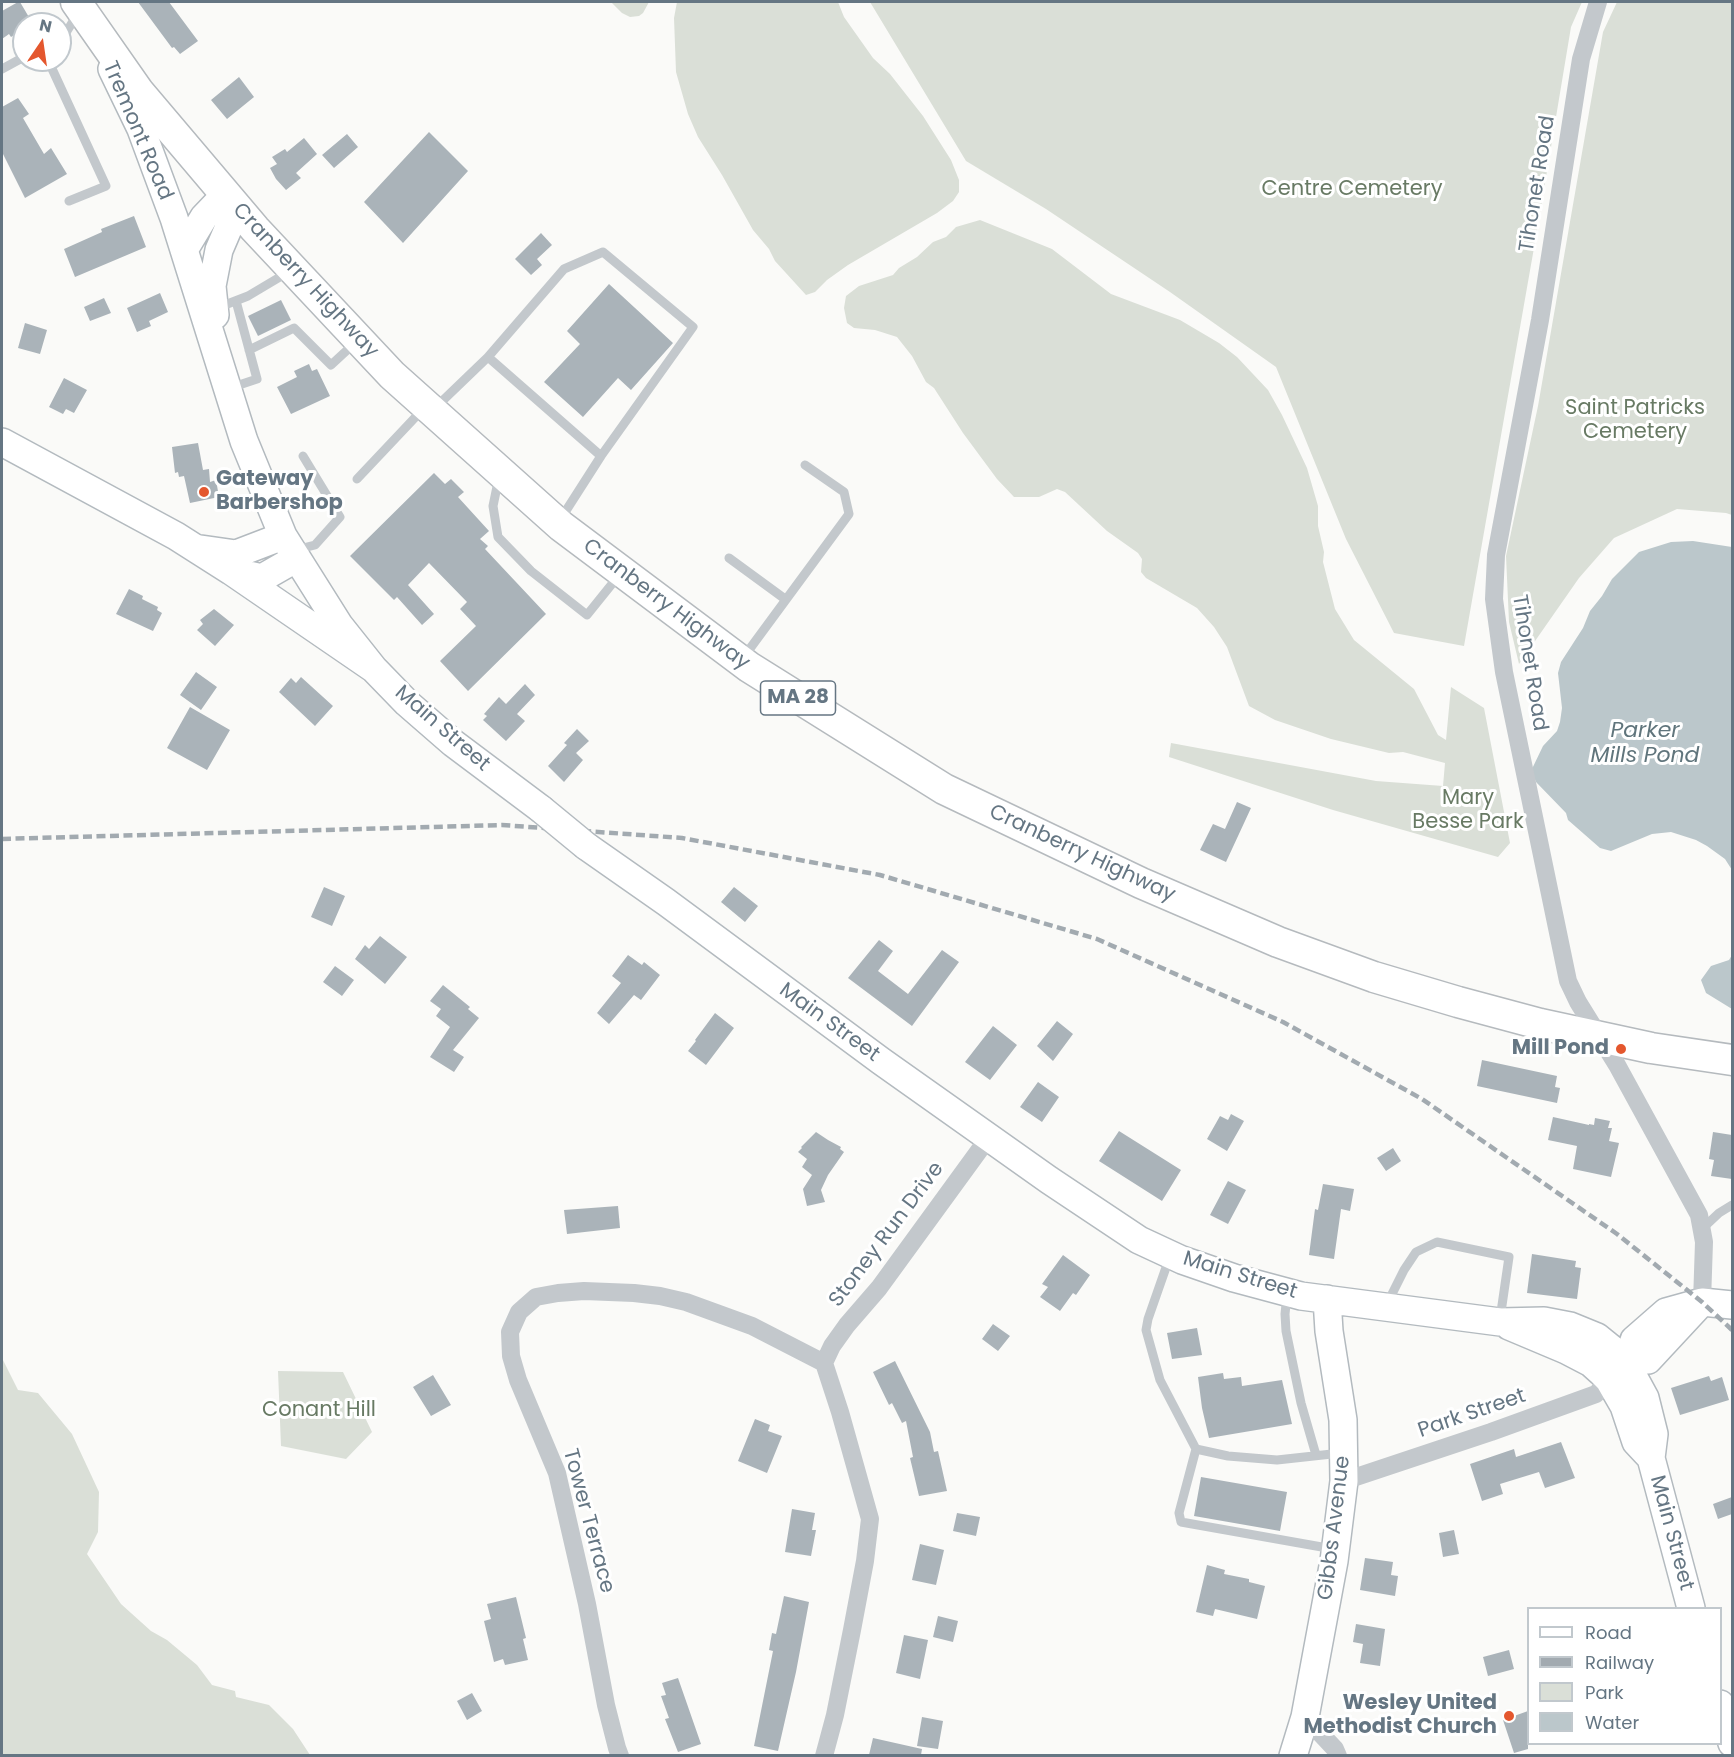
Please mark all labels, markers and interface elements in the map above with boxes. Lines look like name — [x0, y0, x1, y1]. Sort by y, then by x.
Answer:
north arrow — [12, 12, 72, 72]
text: N — [37, 13, 54, 38]
street label: Tremont Road — [96, 58, 178, 204]
street label: Tihonet Road — [1515, 114, 1561, 254]
park label: Centre Cemetery — [1262, 177, 1442, 203]
street label: Cranberry Highway — [227, 198, 383, 364]
park label: Saint Patricks Cemetery — [1565, 396, 1705, 446]
place label: Gateway Barbershop — [216, 467, 343, 517]
marker: Gateway Barbershop — [197, 485, 211, 499]
street label: Cranberry Highway — [578, 534, 754, 676]
street label: Tihonet Road — [1506, 593, 1552, 733]
street label: Main Street — [389, 681, 495, 777]
road number: MA 28 — [760, 681, 836, 715]
water label: Parker Mills Pond — [1591, 718, 1699, 770]
park label: Mary Besse Park — [1412, 786, 1524, 836]
street label: Cranberry Highway — [985, 800, 1179, 908]
street label: Main Street — [774, 978, 884, 1068]
place label: Mill Pond — [1512, 1036, 1609, 1062]
marker: Mill Pond — [1614, 1042, 1628, 1056]
street label: Stoney Run Drive — [824, 1157, 950, 1313]
street label: Main Street — [1180, 1247, 1300, 1305]
street label: Park Street — [1415, 1384, 1529, 1444]
park label: Conant Hill — [262, 1398, 376, 1424]
street label: Tower Terrace — [557, 1446, 619, 1596]
street label: Gibbs Avenue — [1314, 1454, 1356, 1602]
street label: Main Street — [1644, 1473, 1698, 1593]
legend — [1527, 1607, 1722, 1745]
text: Road — [1585, 1620, 1632, 1645]
text: Railway — [1585, 1650, 1654, 1675]
text: Park — [1585, 1680, 1624, 1705]
place label: Wesley United Methodist Church — [1303, 1691, 1497, 1741]
marker: Wesley United Methodist Church — [1502, 1709, 1516, 1723]
text: Water — [1585, 1710, 1639, 1735]

